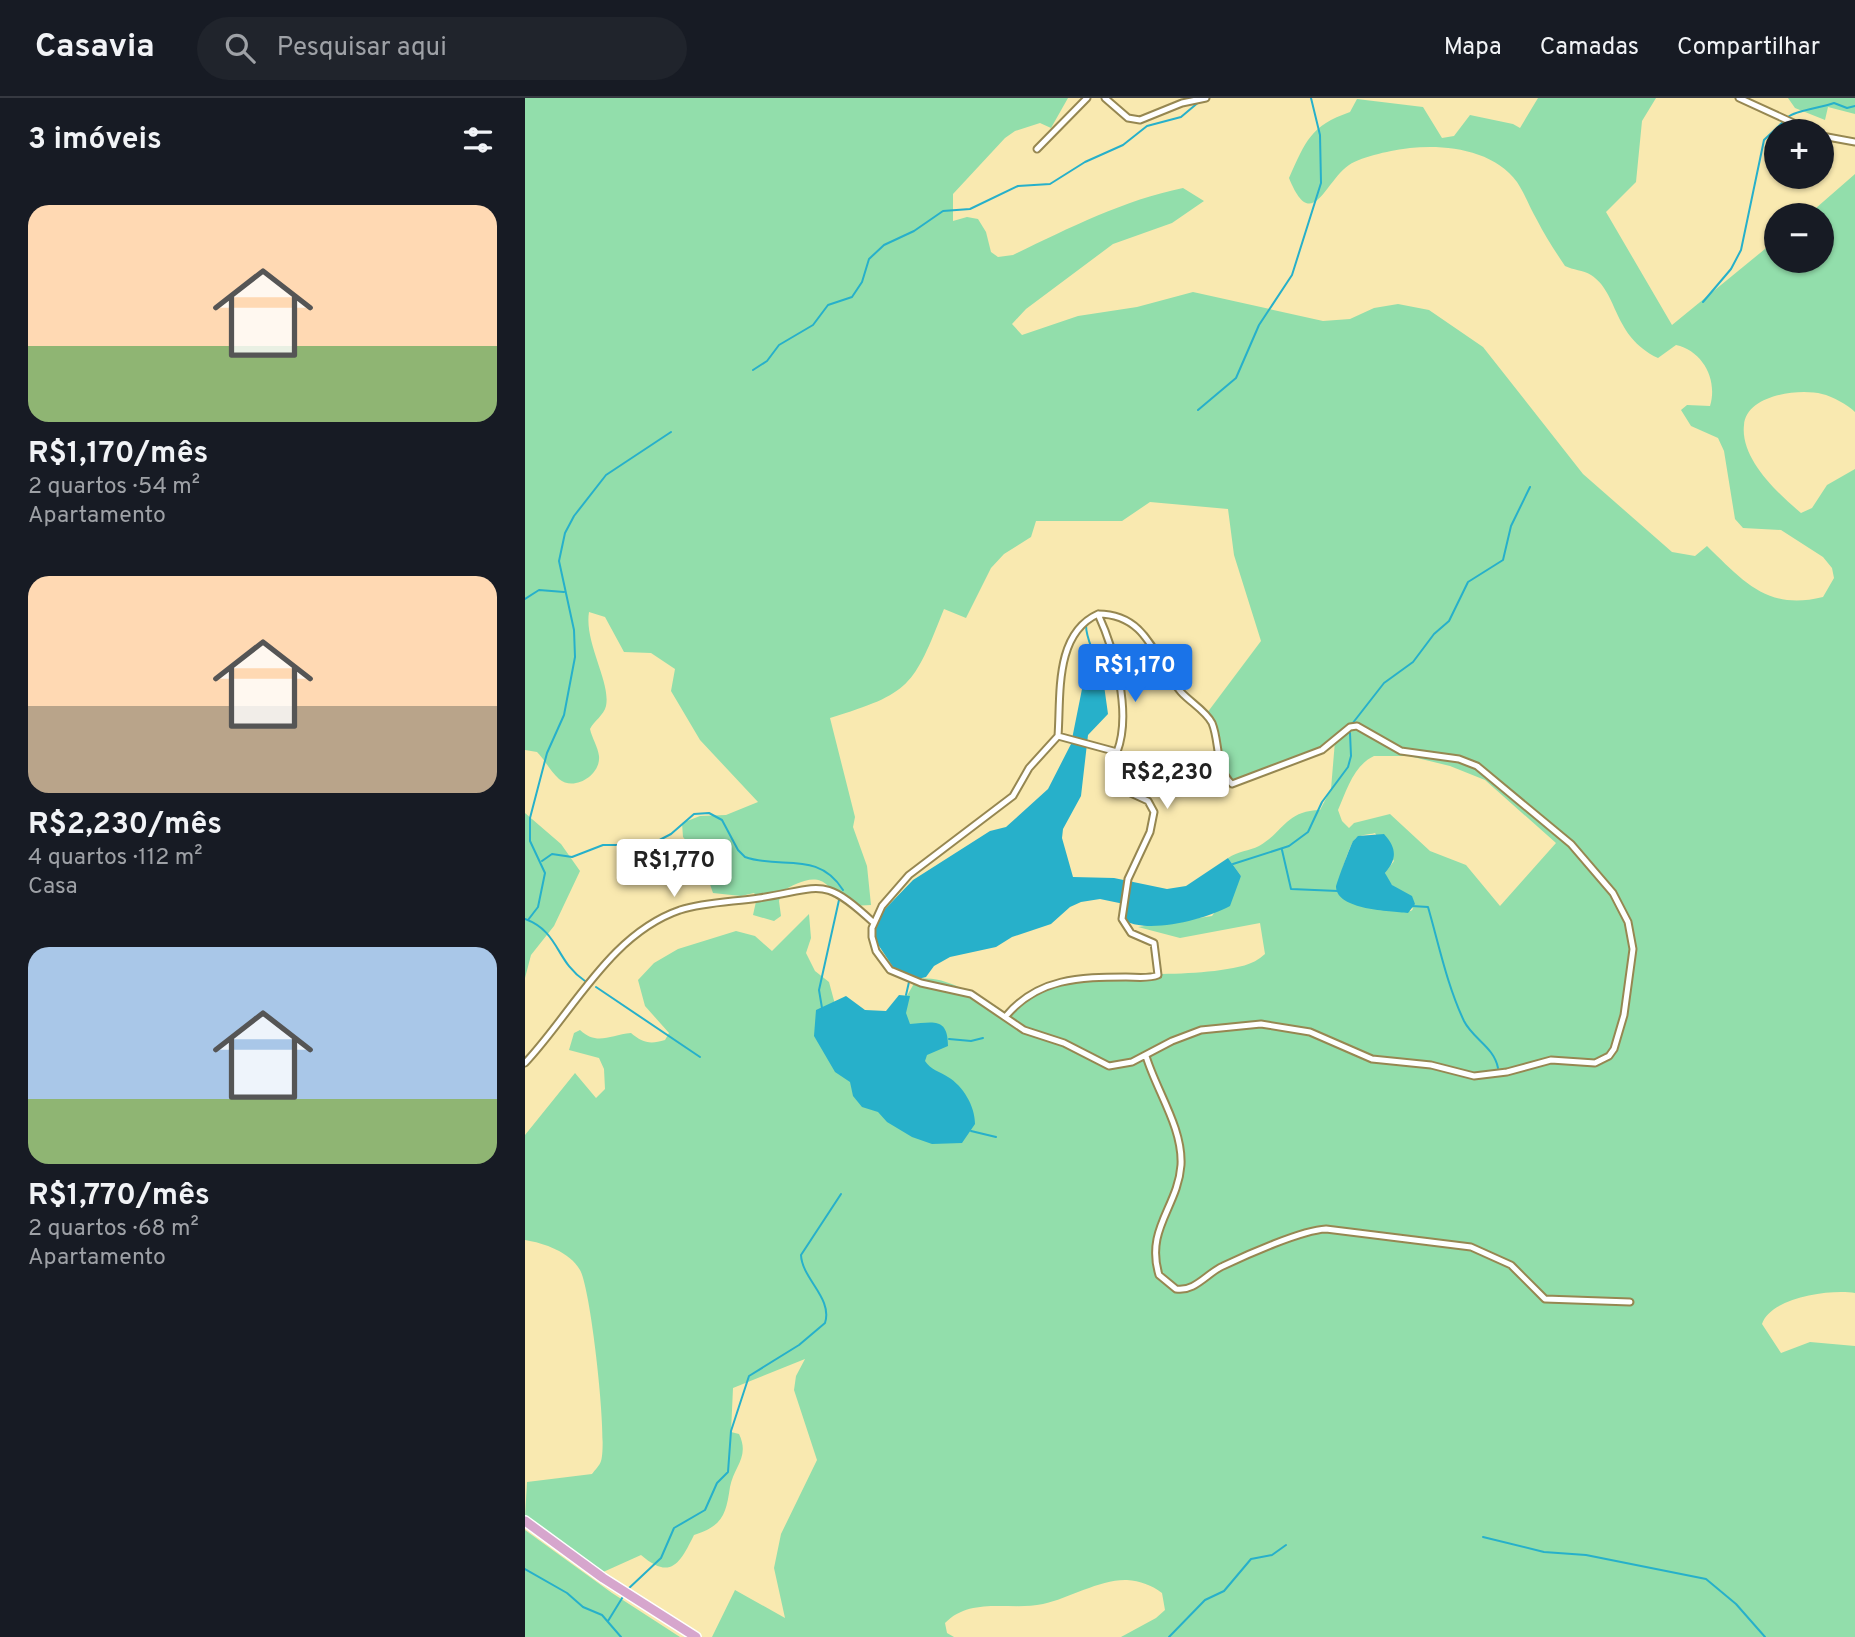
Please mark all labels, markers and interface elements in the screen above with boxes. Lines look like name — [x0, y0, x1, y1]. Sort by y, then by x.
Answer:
search box — [197, 17, 687, 80]
text: Casavia — [35, 27, 155, 69]
icon: search — [221, 29, 259, 67]
text: Pesquisar aqui — [277, 32, 447, 65]
text: Mapa — [1444, 33, 1502, 63]
text: Camadas — [1540, 33, 1639, 63]
text: Compartilhar — [1677, 33, 1820, 63]
map controls — [1764, 119, 1834, 273]
button: + — [1764, 119, 1834, 189]
icon: filters — [459, 121, 497, 159]
text: 3 imóveis — [28, 122, 162, 159]
button: − — [1764, 203, 1834, 273]
icon: home — [200, 250, 326, 376]
text: R$1,170/mês — [28, 436, 208, 473]
text: 2 quartos · 54 m² — [28, 473, 200, 502]
text: Apartamento — [28, 502, 166, 531]
icon: home — [200, 621, 326, 747]
pin: R$1,170 — [1070, 644, 1200, 704]
text: R$1,170 — [1094, 652, 1176, 681]
pin: R$2,230 — [1102, 752, 1232, 811]
text: R$2,230 — [1121, 759, 1213, 788]
text: R$2,230/mês — [28, 807, 222, 844]
pin: R$1,770 — [609, 840, 739, 899]
text: 4 quartos · 112 m² — [28, 844, 203, 873]
text: R$1,770 — [633, 847, 715, 876]
text: Casa — [28, 873, 78, 902]
icon: home — [200, 992, 326, 1118]
text: R$1,770/mês — [28, 1178, 210, 1215]
text: 2 quartos · 68 m² — [28, 1215, 199, 1244]
text: Apartamento — [28, 1244, 166, 1273]

